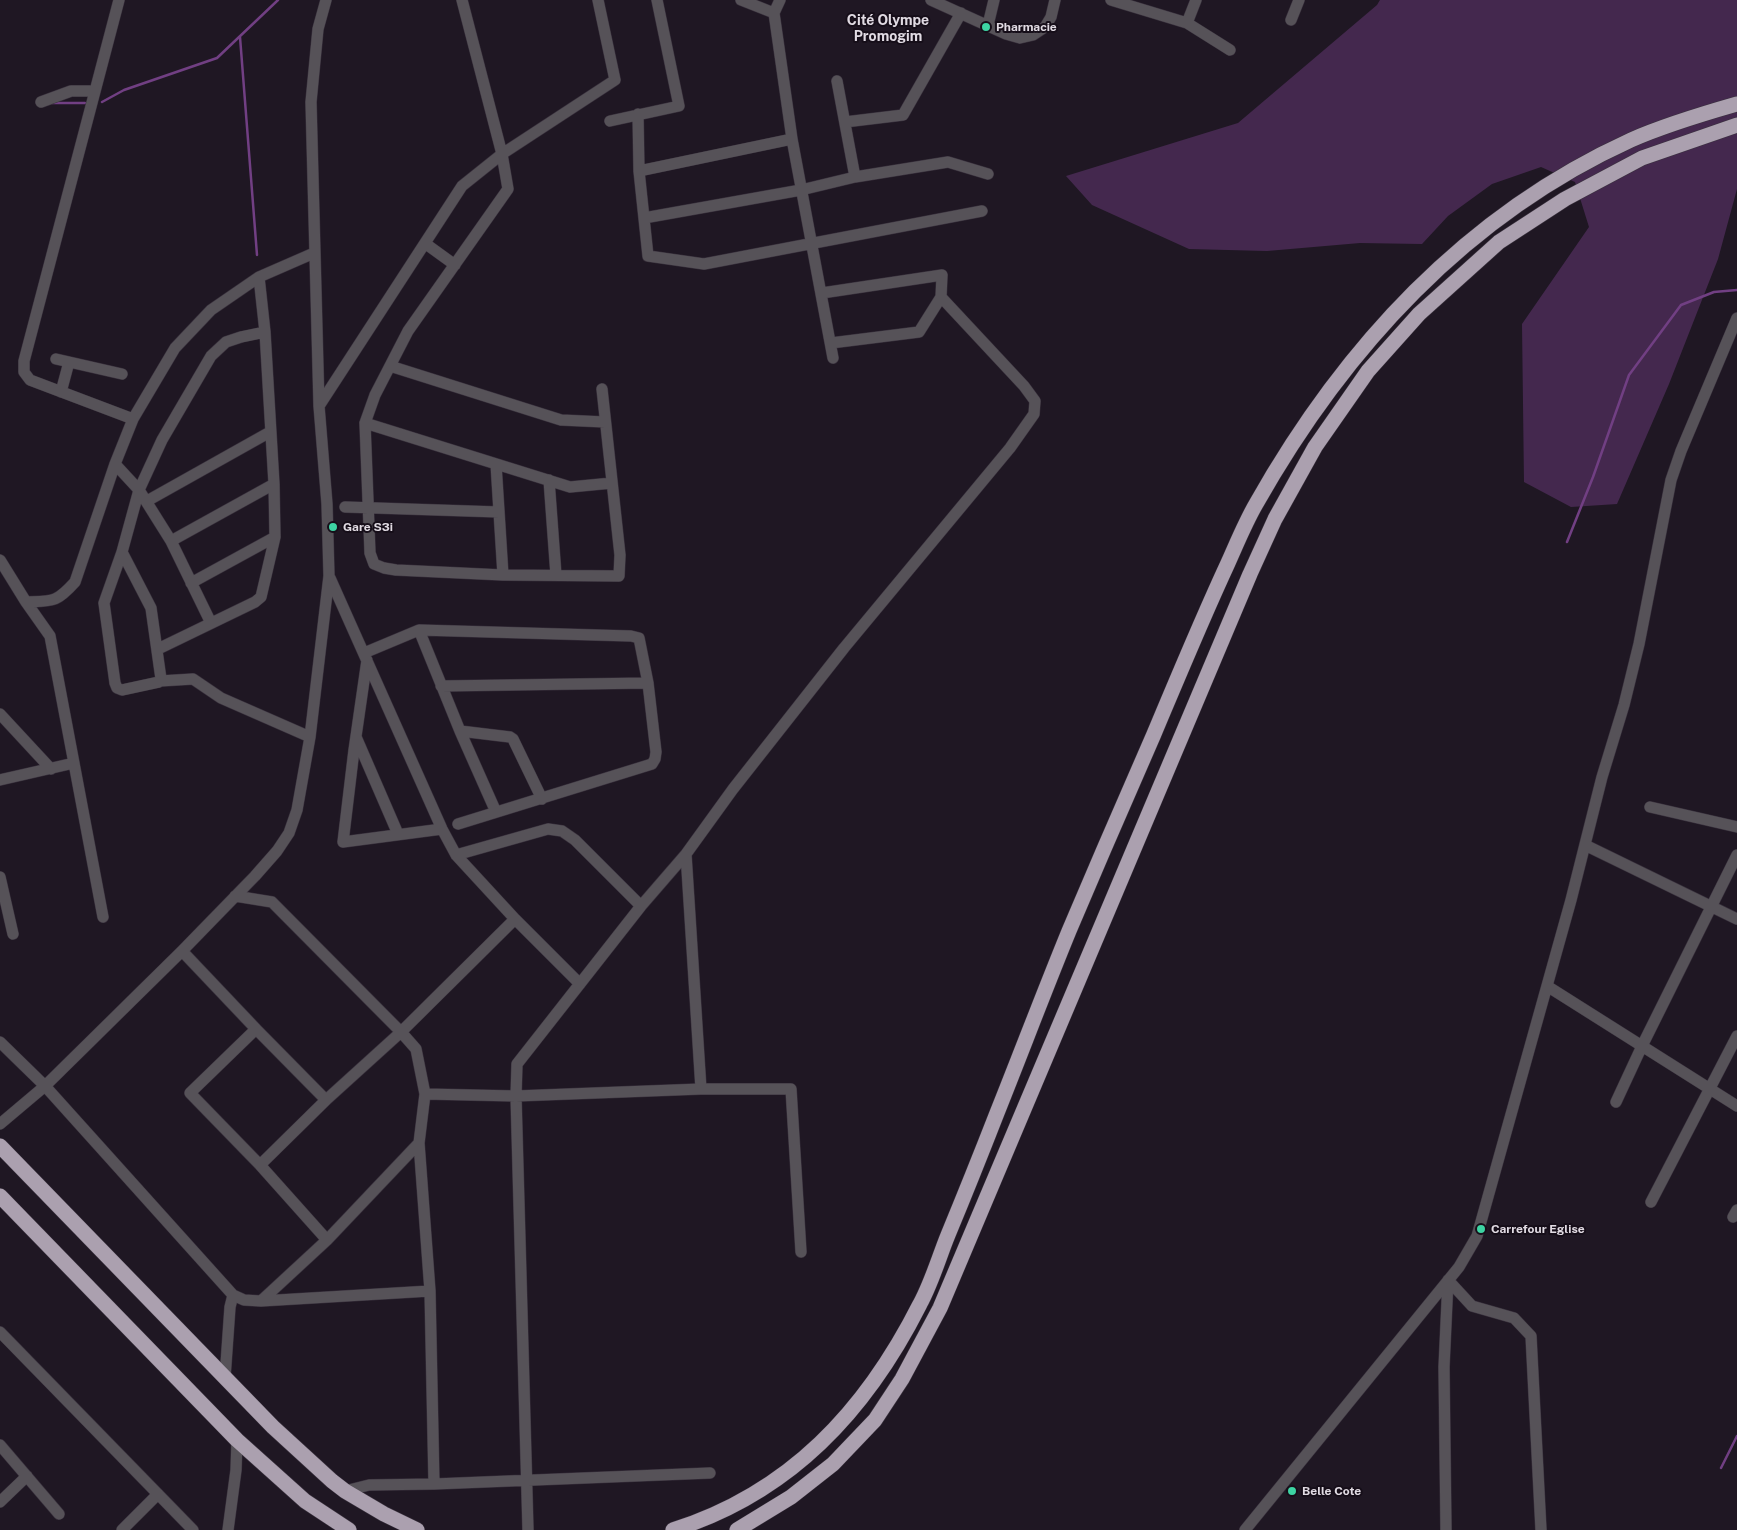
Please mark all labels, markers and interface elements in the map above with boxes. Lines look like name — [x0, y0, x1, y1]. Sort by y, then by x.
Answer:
district label: Cité Olympe Promogim — [847, 13, 929, 46]
place label: Pharmacie — [996, 20, 1057, 34]
marker: Pharmacie — [980, 21, 992, 33]
place label: Gare S3i — [343, 520, 393, 534]
marker: Gare S3i — [327, 521, 339, 533]
place label: Carrefour Eglise — [1491, 1222, 1585, 1236]
marker: Carrefour Eglise — [1475, 1223, 1487, 1235]
place label: Belle Cote — [1302, 1484, 1361, 1498]
marker: Belle Cote — [1286, 1485, 1298, 1497]

